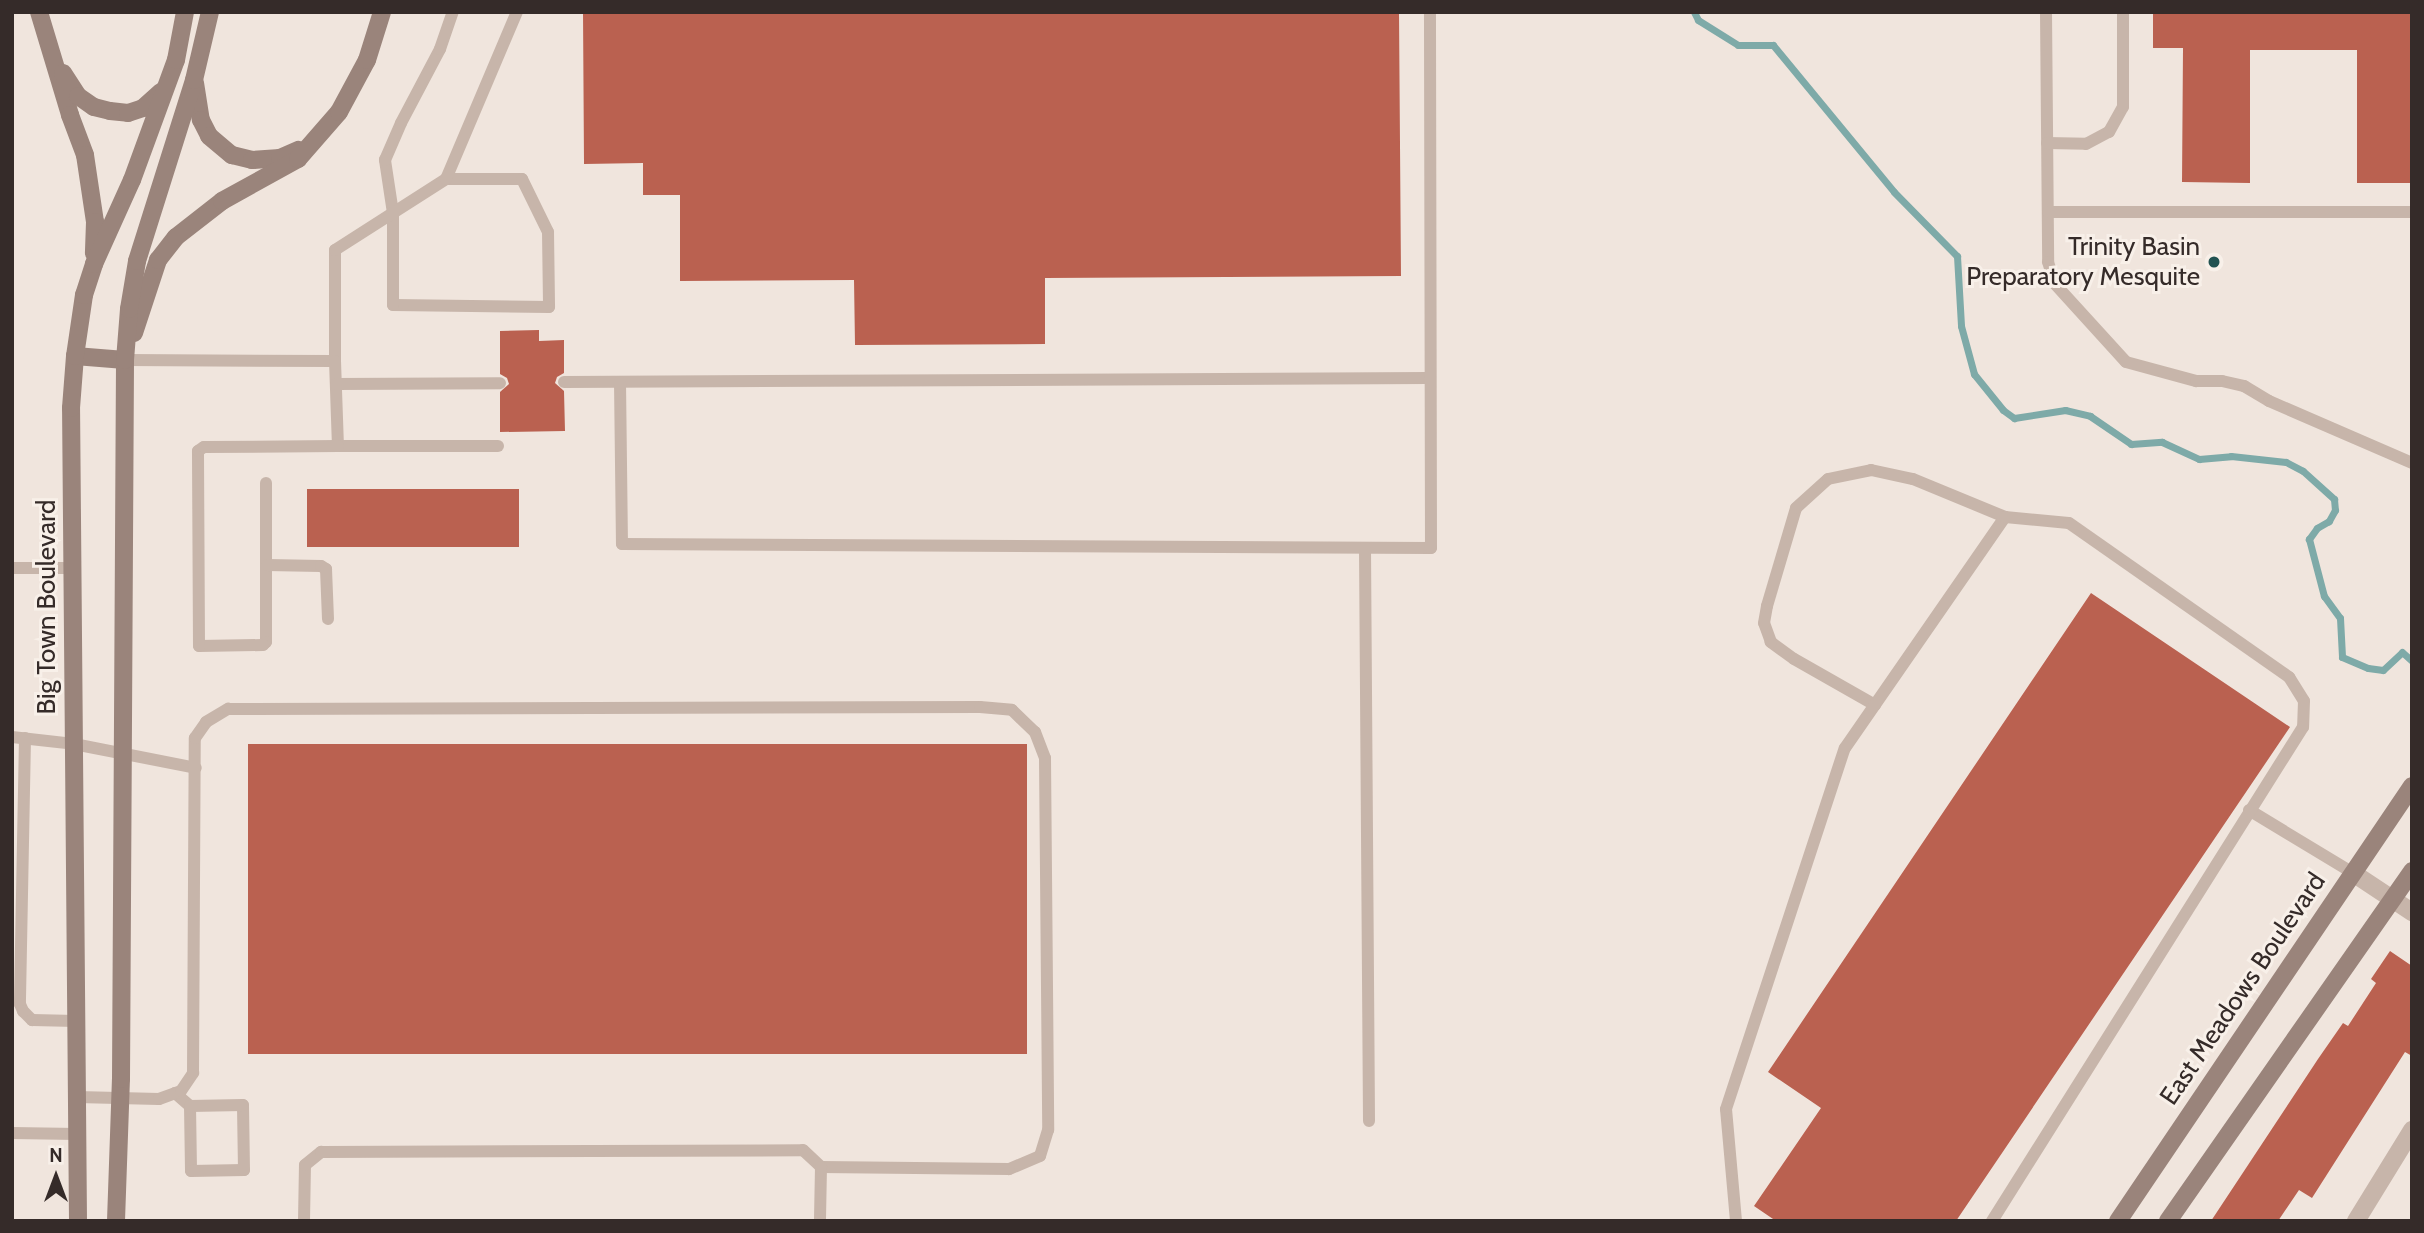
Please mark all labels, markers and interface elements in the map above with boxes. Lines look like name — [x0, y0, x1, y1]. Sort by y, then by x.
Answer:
place label: Trinity Basin Preparatory Mesquite — [1966, 231, 2200, 292]
marker: Trinity Basin Preparatory Mesquite — [2206, 254, 2222, 270]
street label: Big Town Boulevard — [31, 500, 63, 714]
street label: East Meadows Boulevard — [2154, 867, 2332, 1111]
north arrow — [21, 1142, 91, 1212]
text: N — [49, 1144, 63, 1167]

